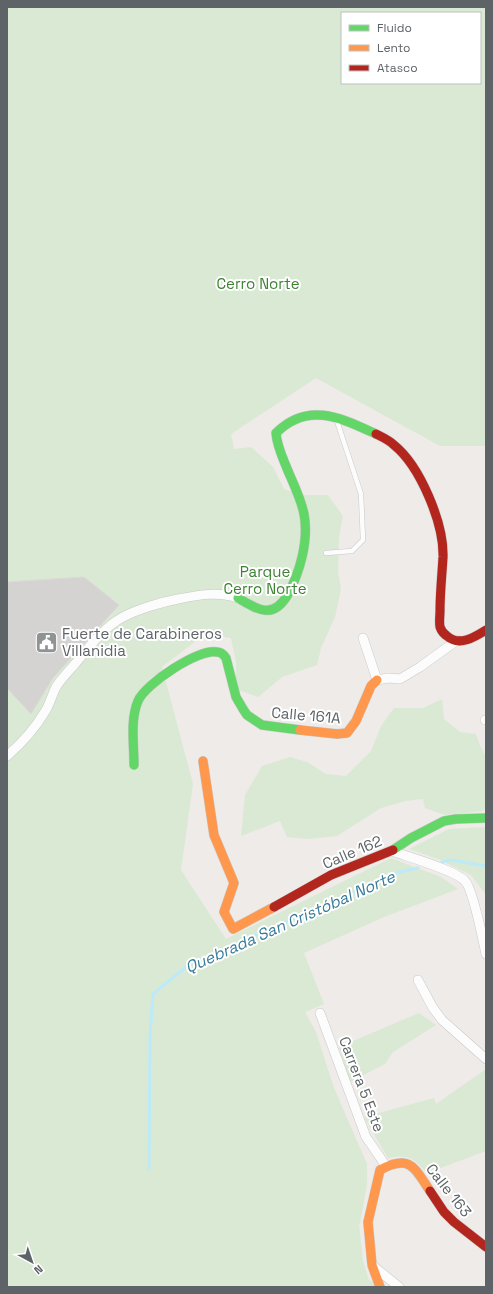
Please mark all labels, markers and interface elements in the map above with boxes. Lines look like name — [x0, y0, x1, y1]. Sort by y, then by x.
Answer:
legend — [341, 12, 481, 84]
text: Fluido — [377, 20, 412, 36]
text: Lento — [377, 40, 411, 56]
text: Atasco — [377, 60, 418, 76]
park label: Cerro Norte — [216, 274, 300, 293]
park label: Parque Cerro Norte — [223, 562, 307, 598]
place label: Fuerte de Carabineros Villanidia — [62, 624, 222, 660]
public building icon: Fuerte de Carabineros Villanidia — [33, 629, 59, 655]
street label: Calle 161A — [271, 703, 342, 728]
street label: Calle 162 — [319, 831, 385, 873]
water label: Quebrada San Cristóbal Norte — [182, 866, 399, 978]
street label: Carrera 5 Este — [335, 1034, 389, 1134]
street label: Calle 163 — [422, 1159, 476, 1221]
north arrow — [12, 1242, 52, 1282]
text: N — [31, 1262, 46, 1277]

